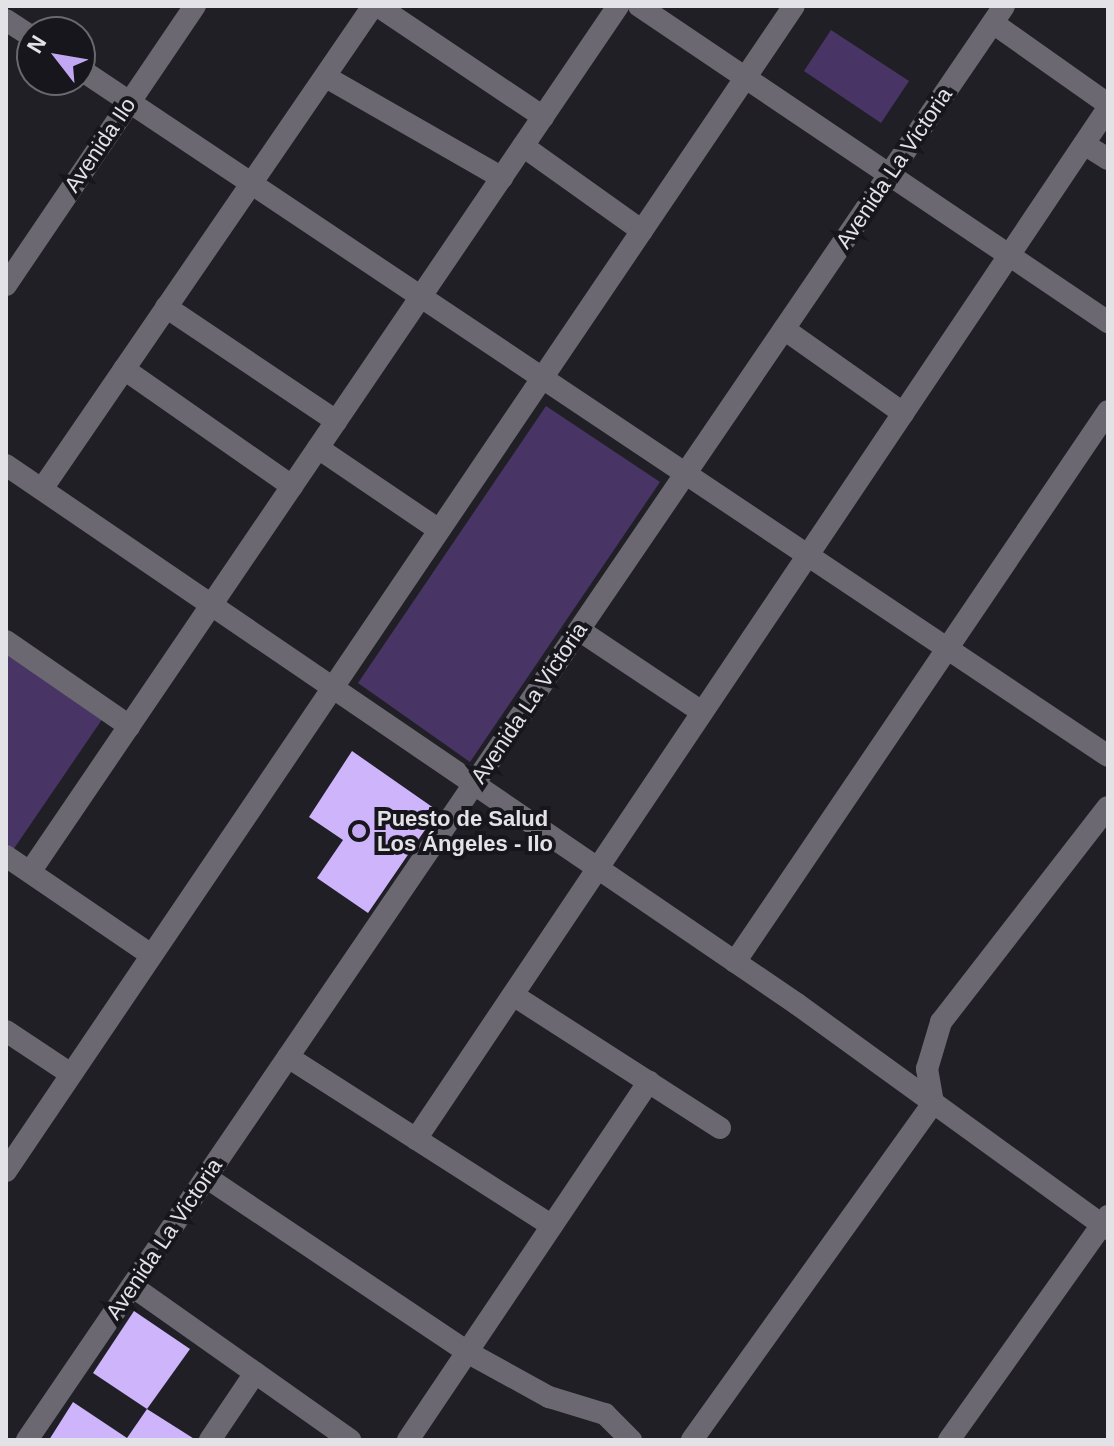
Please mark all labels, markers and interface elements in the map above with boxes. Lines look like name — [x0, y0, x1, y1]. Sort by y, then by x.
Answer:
north arrow — [16, 16, 96, 96]
text: N — [22, 31, 52, 58]
street label: Avenida La Victoria — [830, 82, 958, 254]
street label: Avenida Ilo — [59, 93, 141, 197]
street label: Avenida La Victoria — [465, 617, 593, 789]
place label: Puesto de Salud Los Ángeles - Ilo — [377, 805, 553, 856]
marker: Puesto de Salud Los Ángeles - Ilo — [348, 820, 370, 842]
street label: Avenida La Victoria — [100, 1153, 228, 1325]

